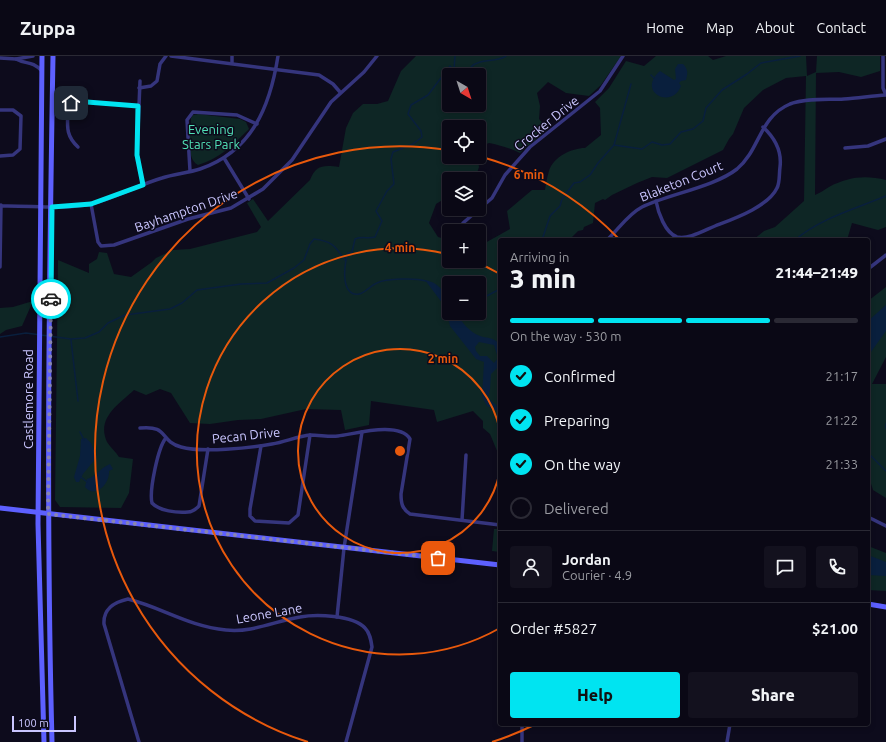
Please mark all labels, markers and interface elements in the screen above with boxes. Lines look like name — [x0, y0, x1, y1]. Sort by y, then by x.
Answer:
text: Zuppa — [20, 17, 76, 39]
text: Home — [646, 20, 684, 36]
text: Map — [706, 20, 734, 36]
text: About — [756, 20, 795, 36]
text: Contact — [817, 20, 866, 36]
north arrow — [442, 68, 486, 112]
map controls — [442, 68, 486, 320]
pin — [54, 86, 88, 120]
icon: home — [60, 92, 82, 114]
street label: Crocker Drive — [511, 93, 581, 153]
button: locate — [442, 120, 486, 164]
park label: Evening Stars Park — [182, 122, 240, 151]
street label: Blaketon Court — [638, 158, 724, 204]
text: 6 min — [514, 168, 544, 181]
button: layers — [442, 172, 486, 216]
street label: Bayhampton Drive — [133, 186, 239, 234]
button: + — [442, 224, 486, 268]
text: 4 min — [385, 241, 415, 254]
text: Arriving in — [510, 250, 569, 264]
text: 3 min — [510, 264, 576, 293]
text: 21:44–21:49 — [775, 264, 858, 281]
button: − — [442, 276, 486, 320]
courier — [31, 279, 71, 319]
icon: car — [40, 288, 62, 310]
text: On the way · 530 m — [510, 329, 622, 343]
street label: Castlemore Road — [21, 349, 35, 449]
text: 2 min — [428, 352, 458, 365]
icon: check — [510, 365, 532, 387]
text: Confirmed — [544, 368, 616, 385]
text: 21:17 — [825, 369, 858, 383]
icon: check — [510, 409, 532, 431]
text: Preparing — [544, 412, 610, 429]
text: 21:22 — [825, 413, 858, 427]
street label: Pecan Drive — [211, 424, 281, 446]
centre of rings — [393, 444, 407, 458]
icon: check — [510, 453, 532, 475]
text: On the way — [544, 456, 620, 473]
text: 21:33 — [825, 457, 858, 471]
text: Delivered — [544, 500, 609, 517]
pin — [421, 541, 455, 575]
button: person — [510, 546, 552, 588]
button: chat — [764, 546, 806, 588]
button: phone — [816, 546, 858, 588]
icon: bag — [427, 547, 449, 569]
text: Jordan — [562, 551, 611, 568]
text: Courier · 4.9 — [562, 568, 632, 582]
street label: Leone Lane — [235, 600, 303, 626]
text: Order #5827 — [510, 620, 597, 637]
text: $21.00 — [812, 620, 858, 637]
button: Help — [510, 672, 680, 718]
button: Share — [688, 672, 858, 718]
scale bar — [12, 714, 76, 733]
text: 100 m — [18, 717, 49, 729]

